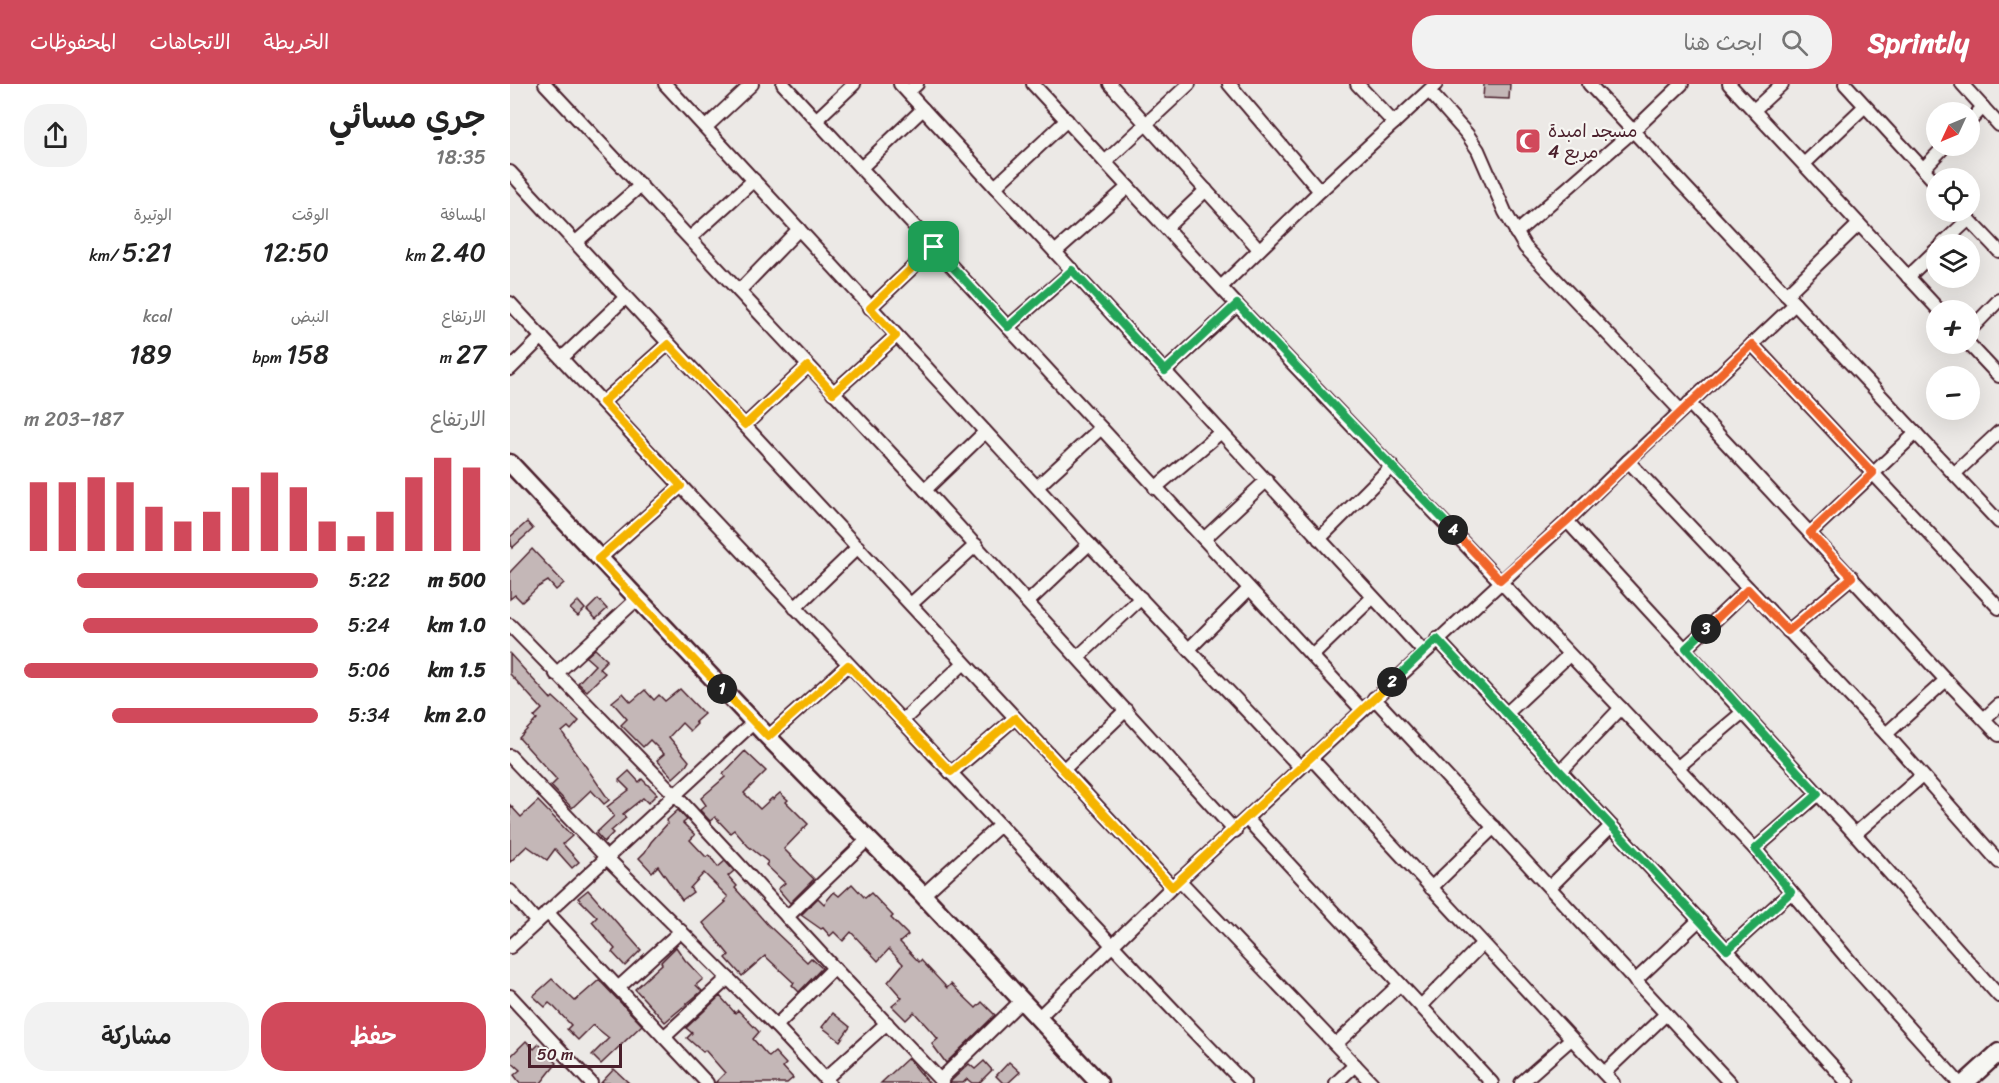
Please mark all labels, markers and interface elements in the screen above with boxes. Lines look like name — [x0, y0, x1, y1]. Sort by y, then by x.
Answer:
search box — [1412, 15, 1832, 69]
text: Sprintly — [1868, 18, 1969, 67]
text: المحفوظات — [30, 23, 116, 61]
text: الاتجاهات — [149, 23, 231, 61]
text: الخريطة — [264, 23, 329, 61]
text: ابحث هنا — [1683, 23, 1763, 62]
icon: search — [1778, 26, 1811, 59]
text: جري مسائي — [329, 88, 486, 146]
north arrow — [1926, 102, 1980, 156]
map controls — [1926, 102, 1980, 420]
button: share — [24, 104, 87, 167]
place label: مسجد امبدة مربع 4 — [1548, 115, 1638, 168]
mosque icon: مسجد امبدة مربع 4 — [1513, 126, 1543, 156]
text: 18:35 — [436, 140, 486, 175]
button: locate — [1926, 168, 1980, 222]
text: الوتيرة — [133, 200, 172, 229]
text: الوقت — [292, 200, 329, 229]
text: المسافة — [440, 200, 486, 229]
pin — [908, 221, 959, 272]
text: 5:21 — [122, 229, 172, 275]
text: 12:50 — [263, 229, 329, 275]
text: 2.40 — [430, 229, 486, 275]
icon: arrive — [917, 230, 950, 263]
button: layers — [1926, 234, 1980, 288]
text: /km — [89, 241, 122, 270]
text: km — [405, 241, 430, 270]
button: + — [1926, 300, 1980, 354]
text: kcal — [143, 302, 172, 331]
text: النبض — [291, 302, 329, 331]
text: الارتفاع — [441, 302, 486, 331]
text: 189 — [129, 331, 172, 377]
text: 158 — [286, 331, 329, 377]
text: 27 — [456, 331, 486, 377]
text: bpm — [253, 343, 286, 372]
text: m — [440, 343, 456, 372]
button: − — [1926, 366, 1980, 420]
text: 187–203 m — [24, 402, 123, 437]
text: الارتفاع — [430, 402, 486, 437]
pin: 4 — [1438, 515, 1468, 545]
text: 4 — [1448, 515, 1458, 544]
text: 5:22 — [349, 563, 390, 598]
text: 500 m — [428, 563, 486, 598]
text: 5:24 — [348, 608, 390, 643]
text: 1.0 km — [428, 608, 486, 643]
pin: 3 — [1691, 614, 1721, 644]
text: 3 — [1702, 614, 1710, 643]
text: 5:06 — [348, 653, 390, 688]
text: 1.5 km — [428, 653, 486, 688]
pin: 2 — [1377, 667, 1407, 697]
text: 2 — [1387, 667, 1397, 696]
pin: 1 — [707, 674, 737, 704]
text: 1 — [719, 674, 725, 703]
text: 5:34 — [348, 698, 390, 733]
text: 2.0 km — [425, 698, 486, 733]
button: مشاركة — [24, 1002, 249, 1071]
button: حفظ — [261, 1002, 486, 1071]
text: 50 m — [537, 1040, 573, 1069]
scale bar — [528, 1041, 622, 1068]

